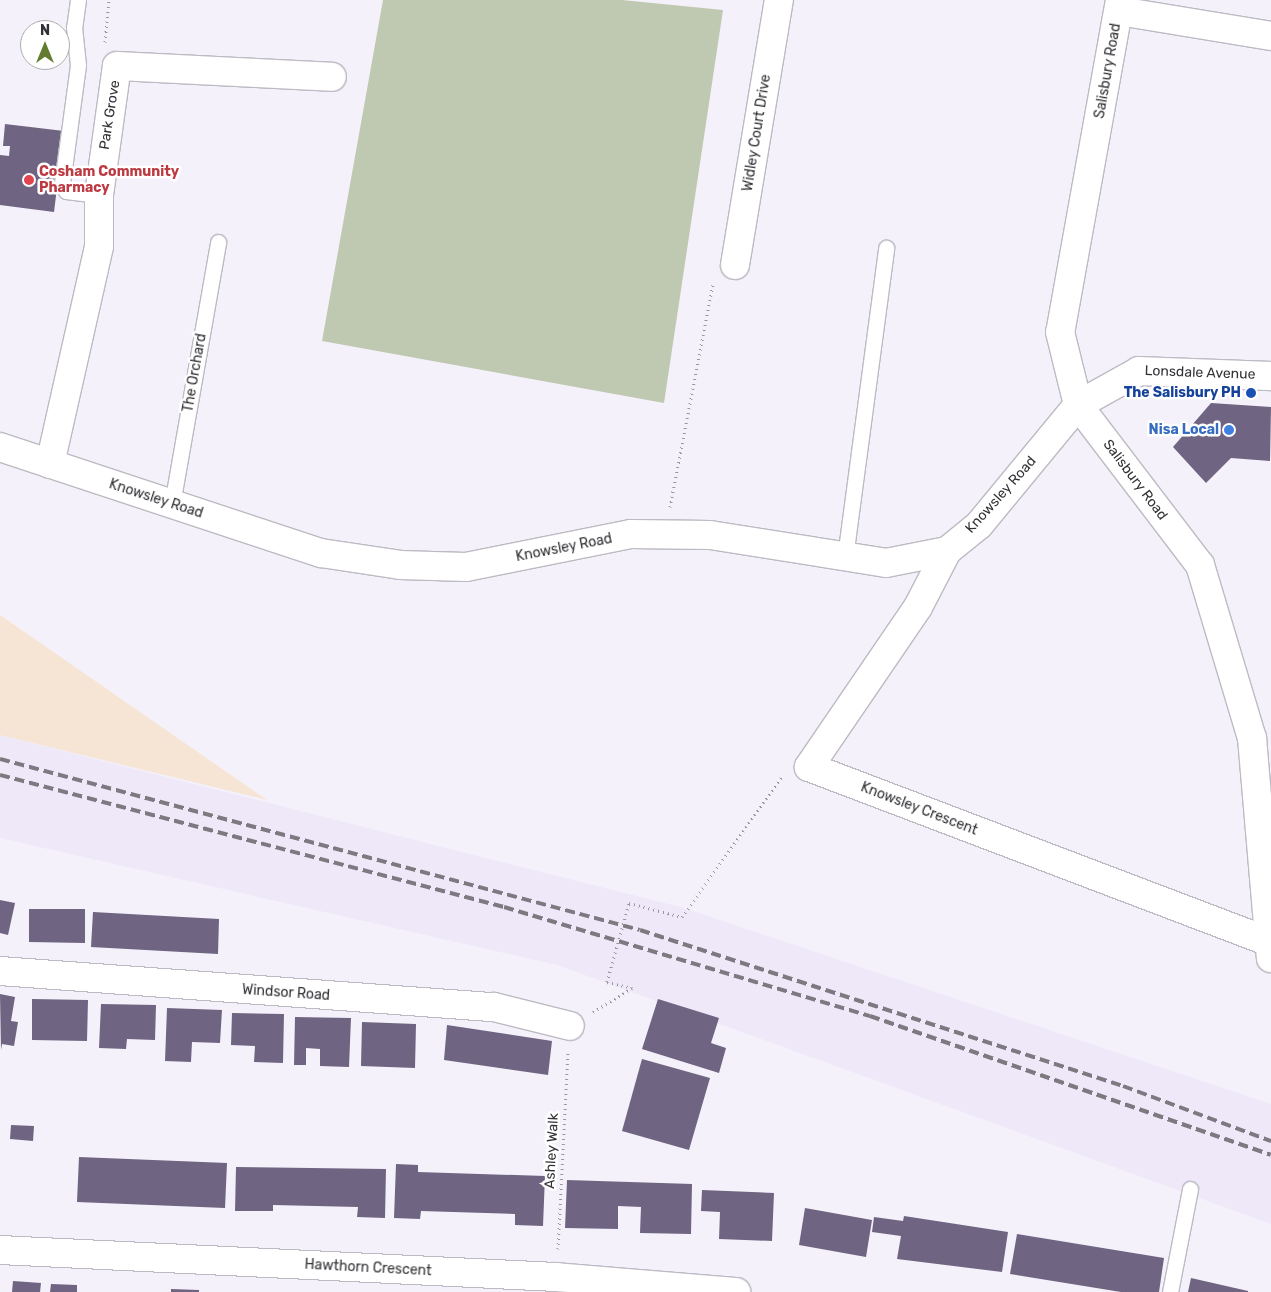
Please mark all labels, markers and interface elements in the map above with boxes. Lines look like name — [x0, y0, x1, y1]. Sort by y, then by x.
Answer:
north arrow — [20, 20, 70, 70]
text: N — [40, 22, 50, 39]
street label: Salisbury Road — [1091, 22, 1125, 120]
street label: Widley Court Drive — [739, 73, 775, 193]
street label: Park Grove — [96, 79, 124, 151]
place label: Cosham Community Pharmacy — [39, 164, 179, 196]
marker: Cosham Community Pharmacy — [23, 174, 35, 186]
street label: The Orchard — [180, 332, 210, 414]
street label: Lonsdale Avenue — [1144, 363, 1256, 383]
place label: The Salisbury PH — [1123, 385, 1241, 401]
marker: The Salisbury PH — [1245, 387, 1257, 399]
place label: Nisa Local — [1149, 422, 1219, 438]
marker: Nisa Local — [1223, 424, 1235, 436]
street label: Salisbury Road — [1099, 436, 1171, 524]
street label: Knowsley Road — [962, 453, 1040, 537]
street label: Knowsley Road — [107, 476, 205, 522]
street label: Knowsley Road — [514, 530, 614, 566]
street label: Knowsley Crescent — [858, 779, 980, 839]
street label: Windsor Road — [241, 982, 331, 1004]
street label: Ashley Walk — [542, 1112, 562, 1190]
street label: Hawthorn Crescent — [304, 1256, 432, 1280]

